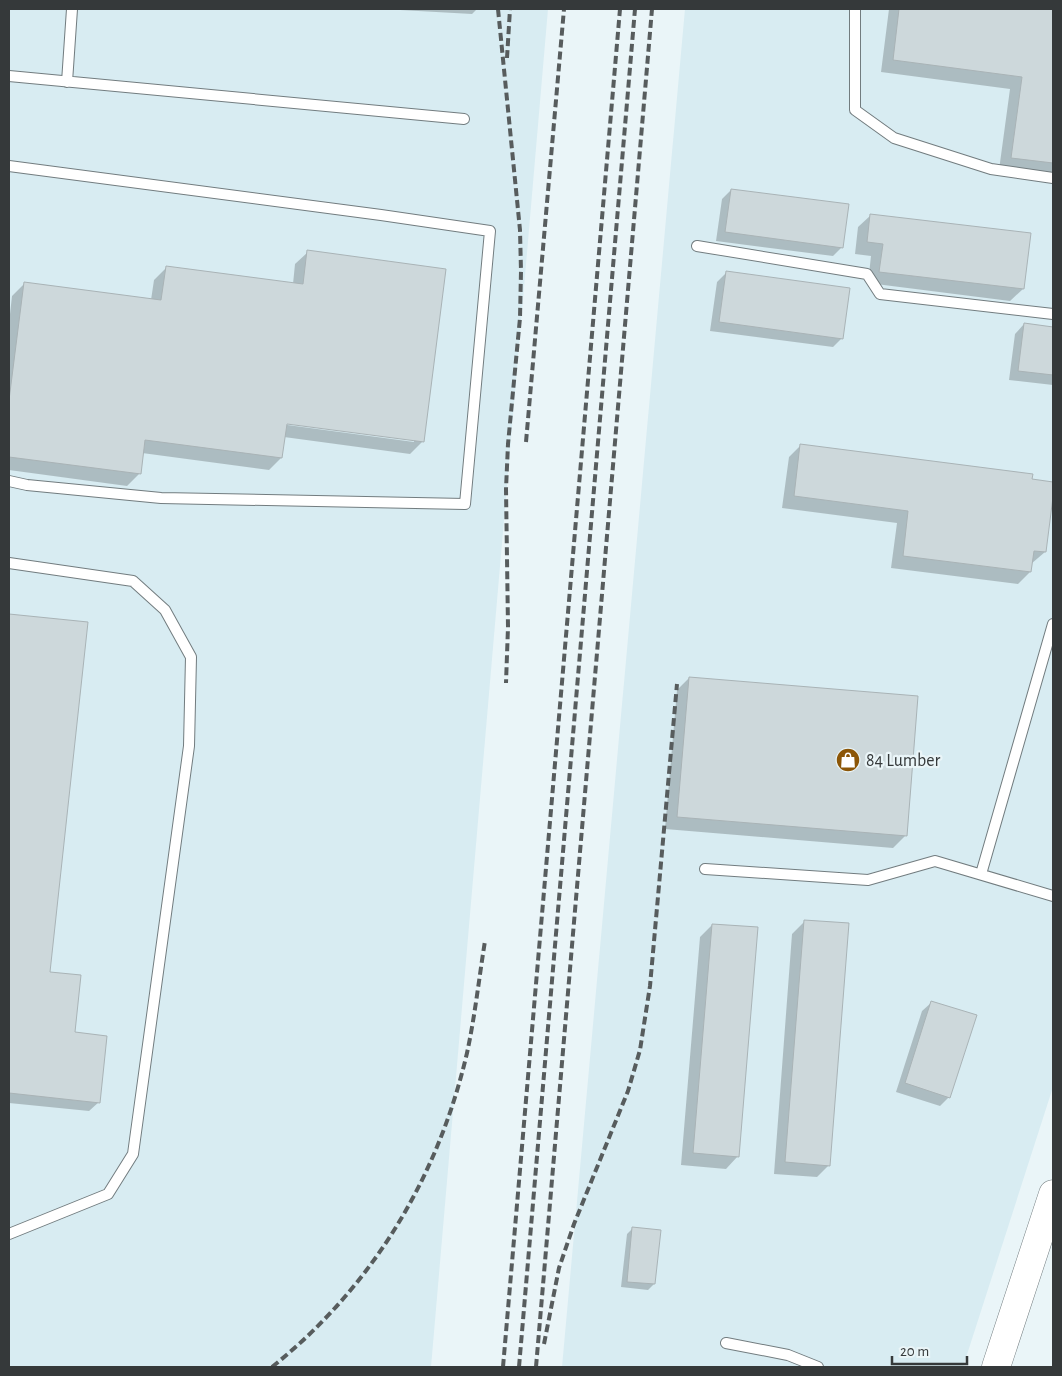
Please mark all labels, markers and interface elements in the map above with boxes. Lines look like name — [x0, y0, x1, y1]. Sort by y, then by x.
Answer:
shop icon: 84 Lumber — [835, 747, 861, 773]
place label: 84 Lumber — [866, 752, 941, 770]
scale bar — [892, 1334, 967, 1366]
text: 20 m — [900, 1344, 929, 1359]

